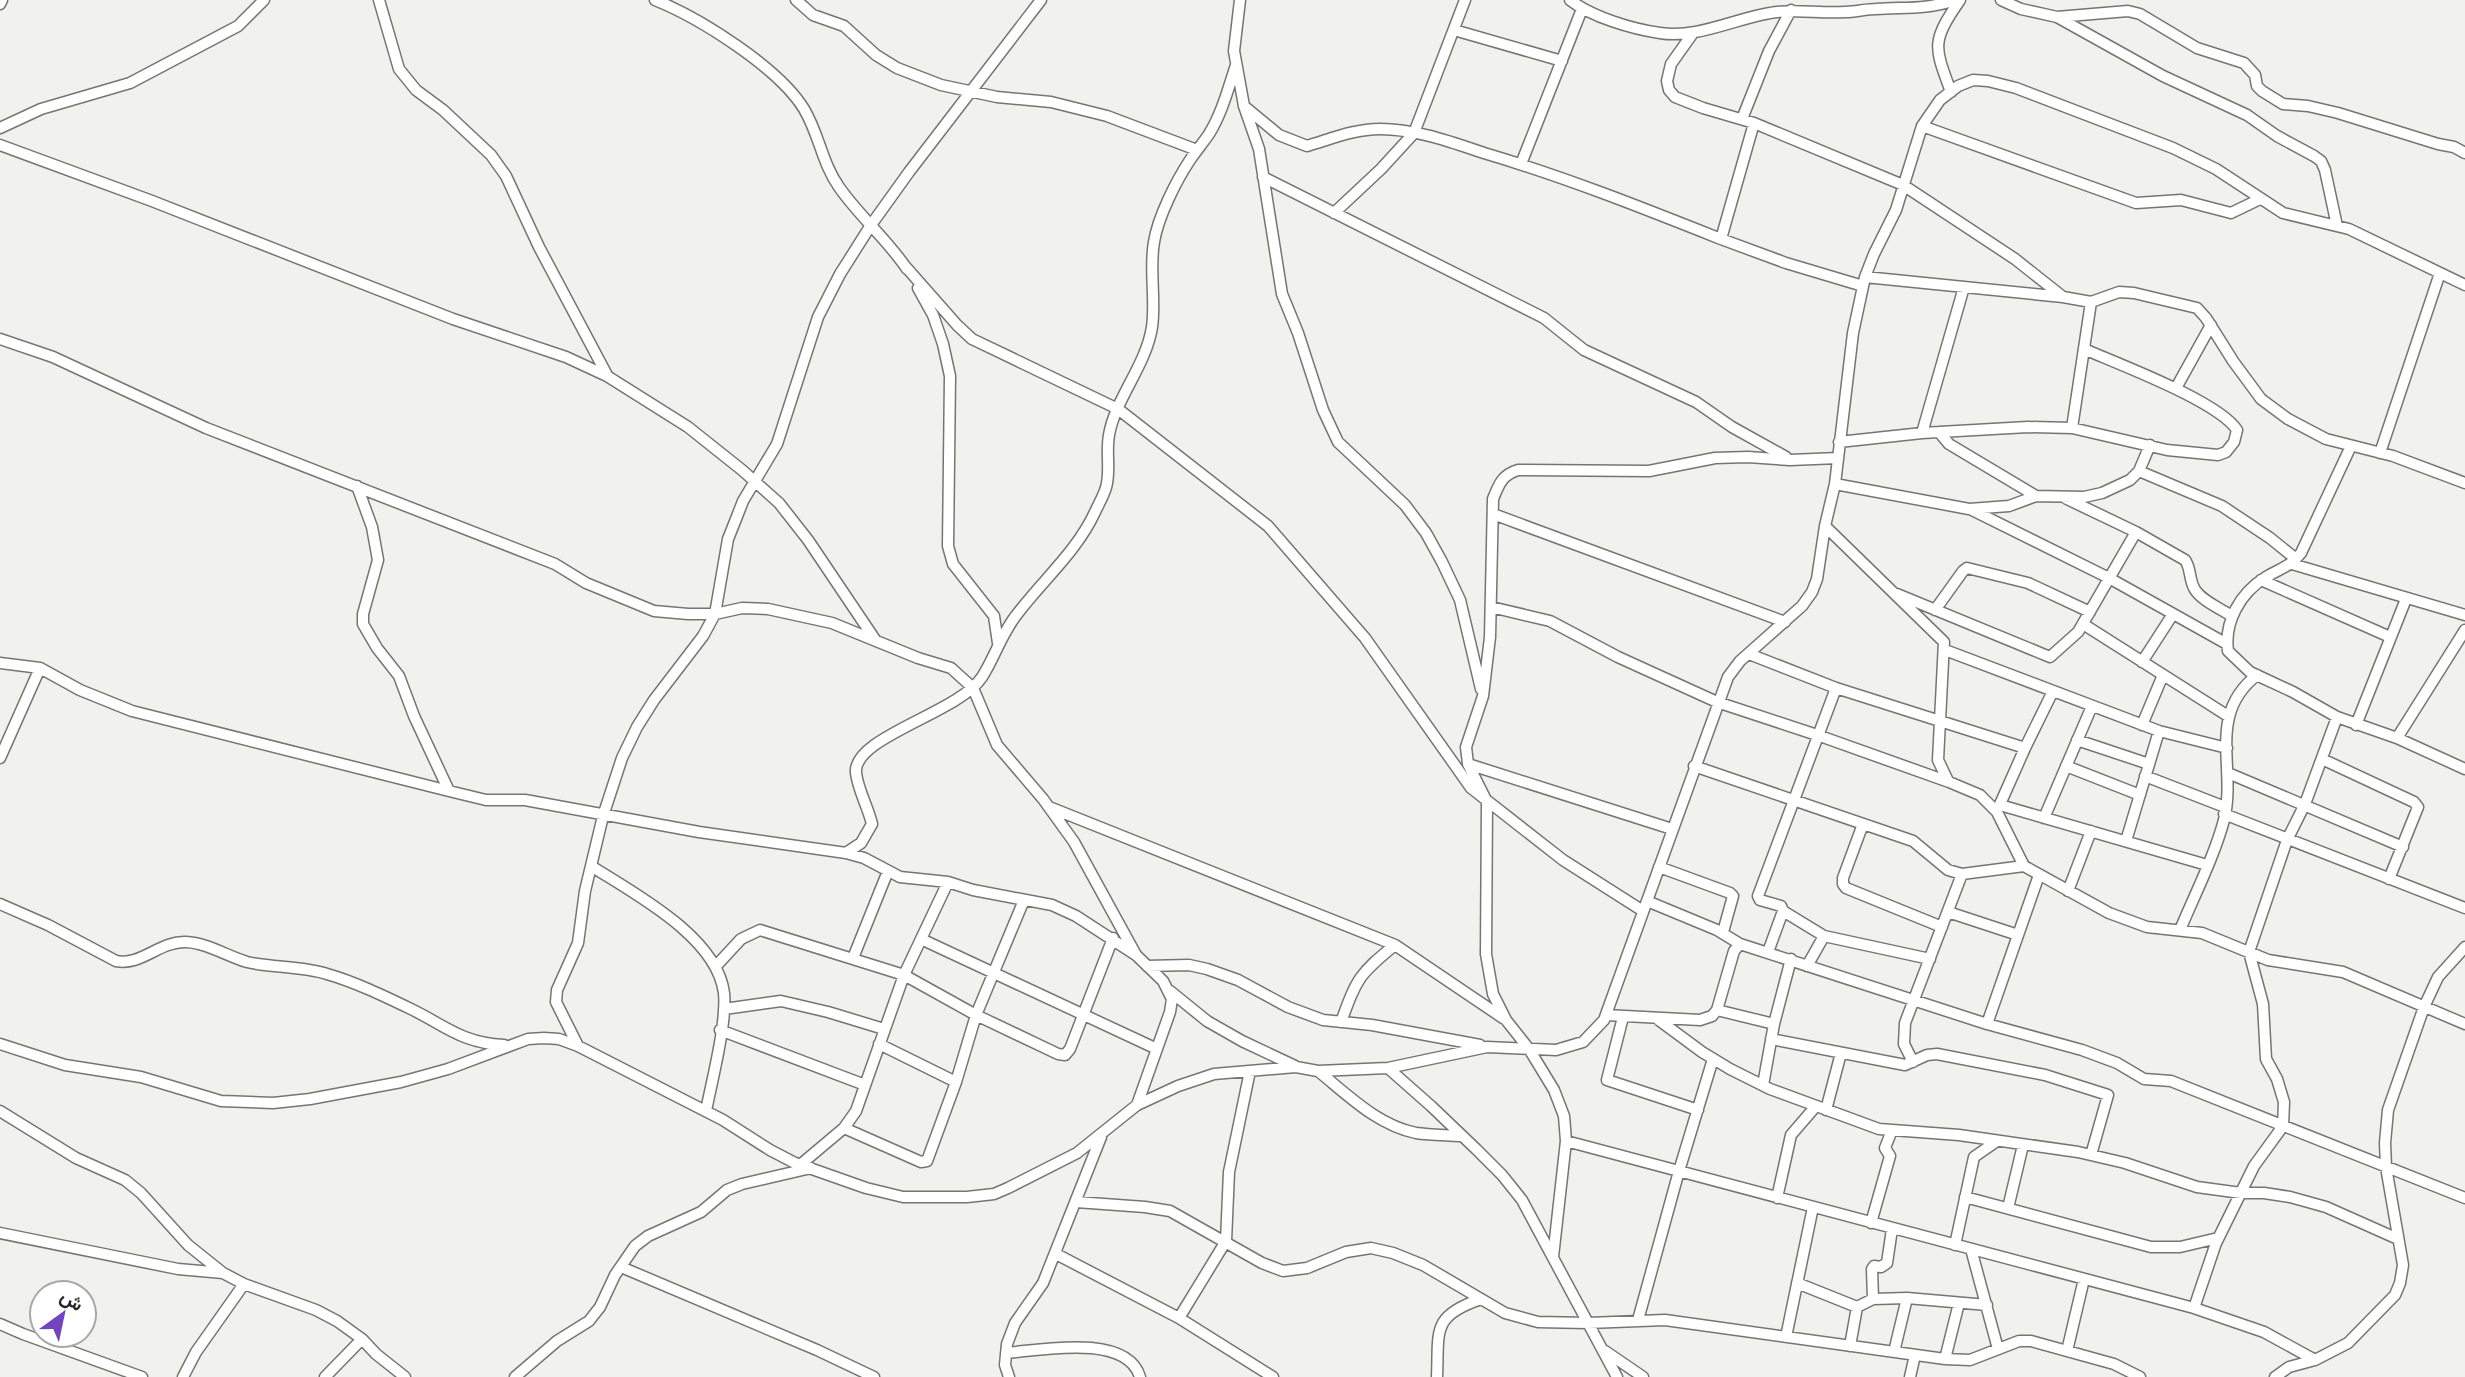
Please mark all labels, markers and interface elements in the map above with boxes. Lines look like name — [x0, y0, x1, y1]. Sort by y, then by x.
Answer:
north arrow — [28, 1279, 98, 1349]
text: ش — [56, 1283, 89, 1317]

